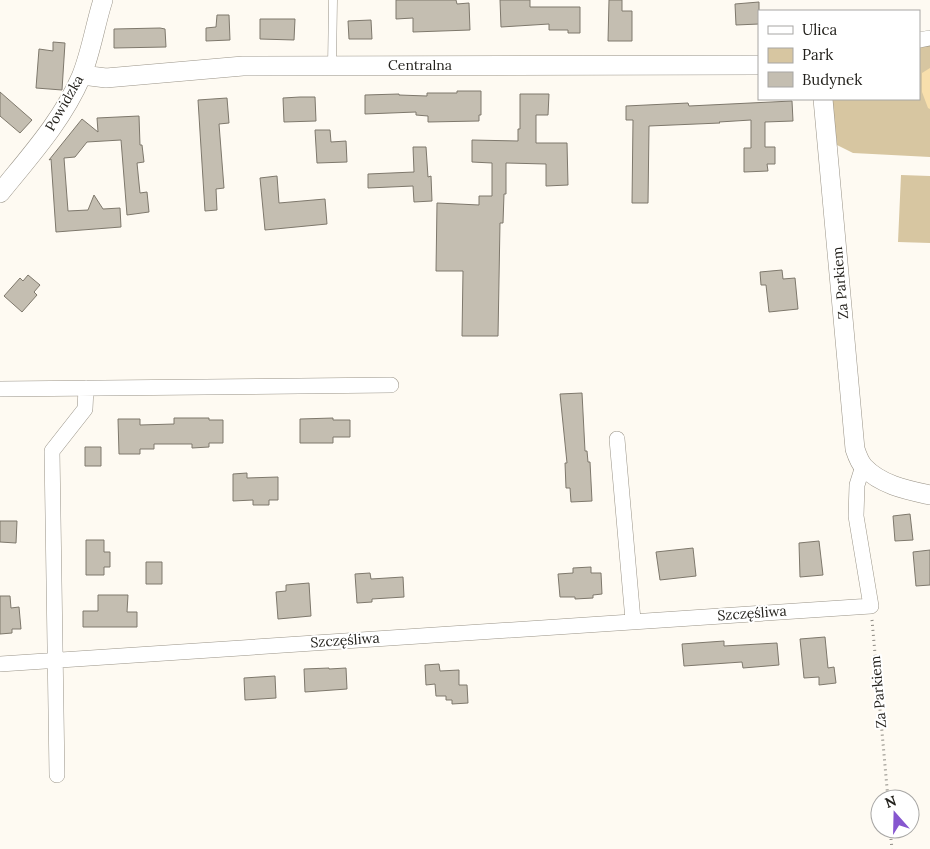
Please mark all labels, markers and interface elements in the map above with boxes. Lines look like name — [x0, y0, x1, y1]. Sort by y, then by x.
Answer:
legend — [758, 10, 920, 100]
text: Ulica — [802, 20, 838, 39]
text: Park — [802, 45, 833, 64]
street label: Centralna — [388, 56, 452, 74]
text: Budynek — [802, 70, 862, 89]
street label: Powidzka — [41, 72, 87, 134]
street label: Za Parkiem — [828, 246, 852, 320]
street label: Szczęśliwa — [717, 602, 787, 624]
street label: Szczęśliwa — [310, 629, 380, 651]
street label: Za Parkiem — [866, 655, 890, 729]
north arrow — [870, 789, 920, 839]
text: N — [882, 791, 899, 812]

